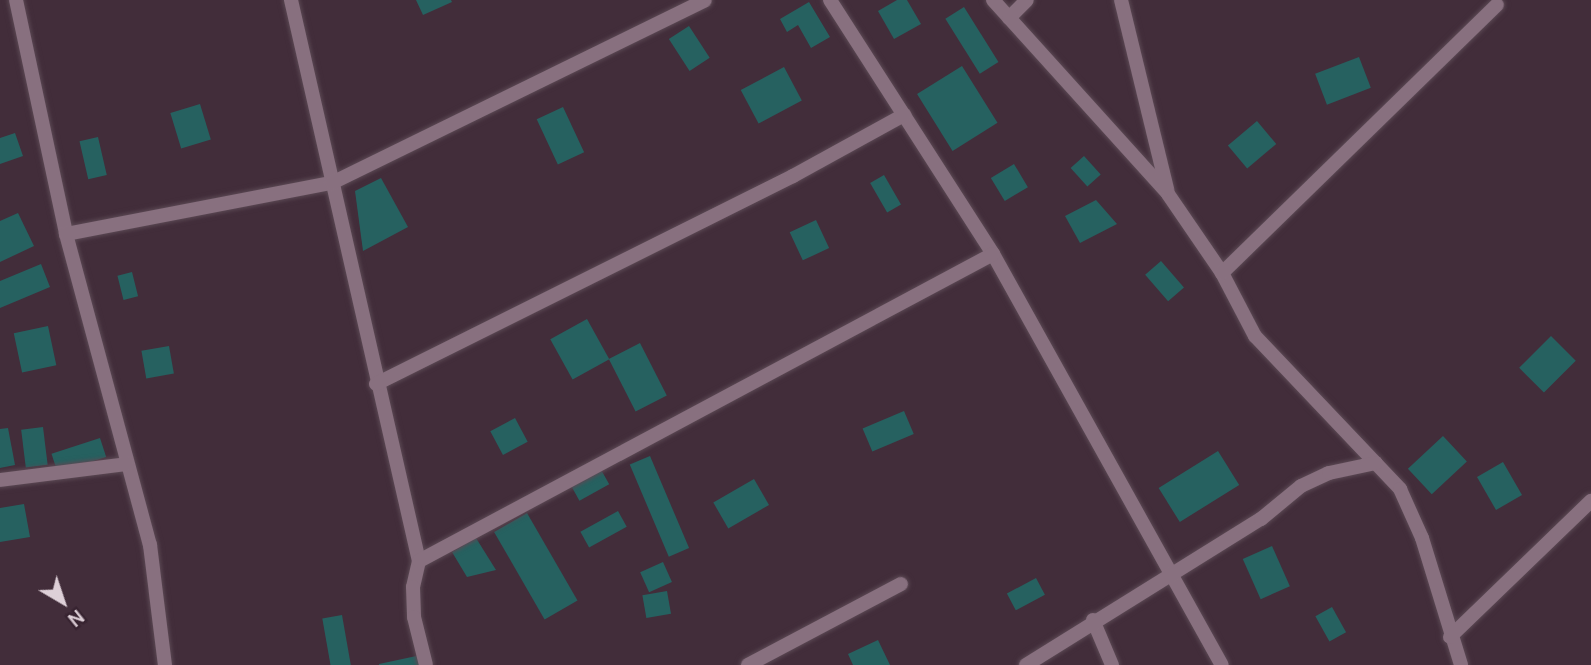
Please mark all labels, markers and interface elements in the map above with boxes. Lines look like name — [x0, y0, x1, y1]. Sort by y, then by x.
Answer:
north arrow — [28, 567, 98, 637]
text: N — [63, 604, 90, 633]

